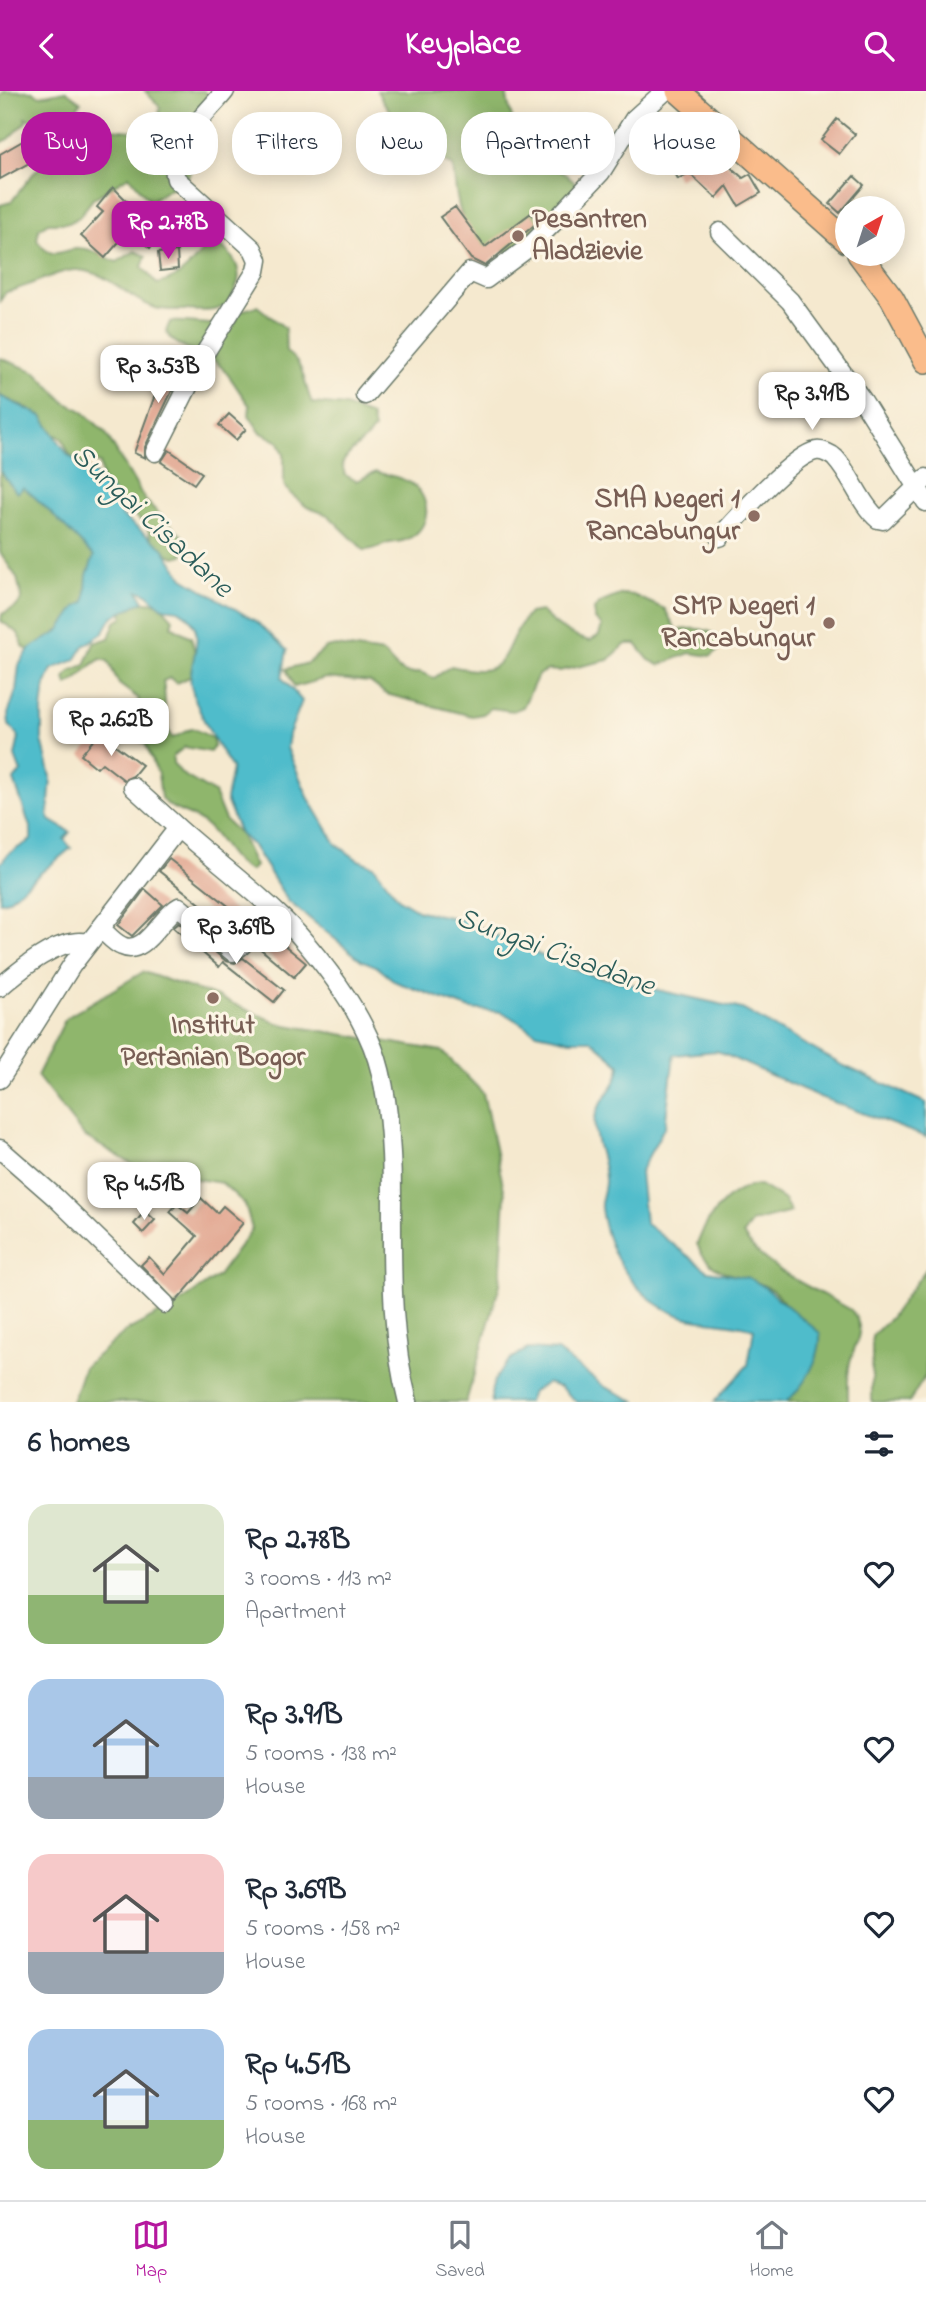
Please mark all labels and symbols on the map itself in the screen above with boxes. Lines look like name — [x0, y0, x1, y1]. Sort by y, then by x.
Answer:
north arrow — [835, 196, 905, 266]
place label: Pesantren Aladzievie — [532, 200, 647, 273]
pin: Rp 2.78B — [96, 201, 240, 261]
marker: Pesantren Aladzievie — [510, 228, 526, 244]
pin: Rp 3.53B — [86, 345, 230, 405]
pin: Rp 3.91B — [740, 373, 884, 432]
water label: Sungai Cisadane — [60, 435, 243, 610]
place label: SMA Negeri 1 Rancabungur — [586, 480, 741, 554]
marker: SMA Negeri 1 Rancabungur — [746, 508, 762, 524]
place label: SMP Negeri 1 Rancabungur — [661, 587, 816, 661]
marker: SMP Negeri 1 Rancabungur — [821, 615, 837, 631]
pin: Rp 2.62B — [39, 699, 183, 758]
water label: Sungai Cisadane — [450, 897, 662, 1010]
pin: Rp 3.69B — [164, 907, 308, 966]
marker: Institut Pertanian Bogor — [205, 990, 221, 1006]
place label: Institut Pertanian Bogor — [121, 1006, 306, 1080]
pin: Rp 4.51B — [72, 1163, 216, 1222]

